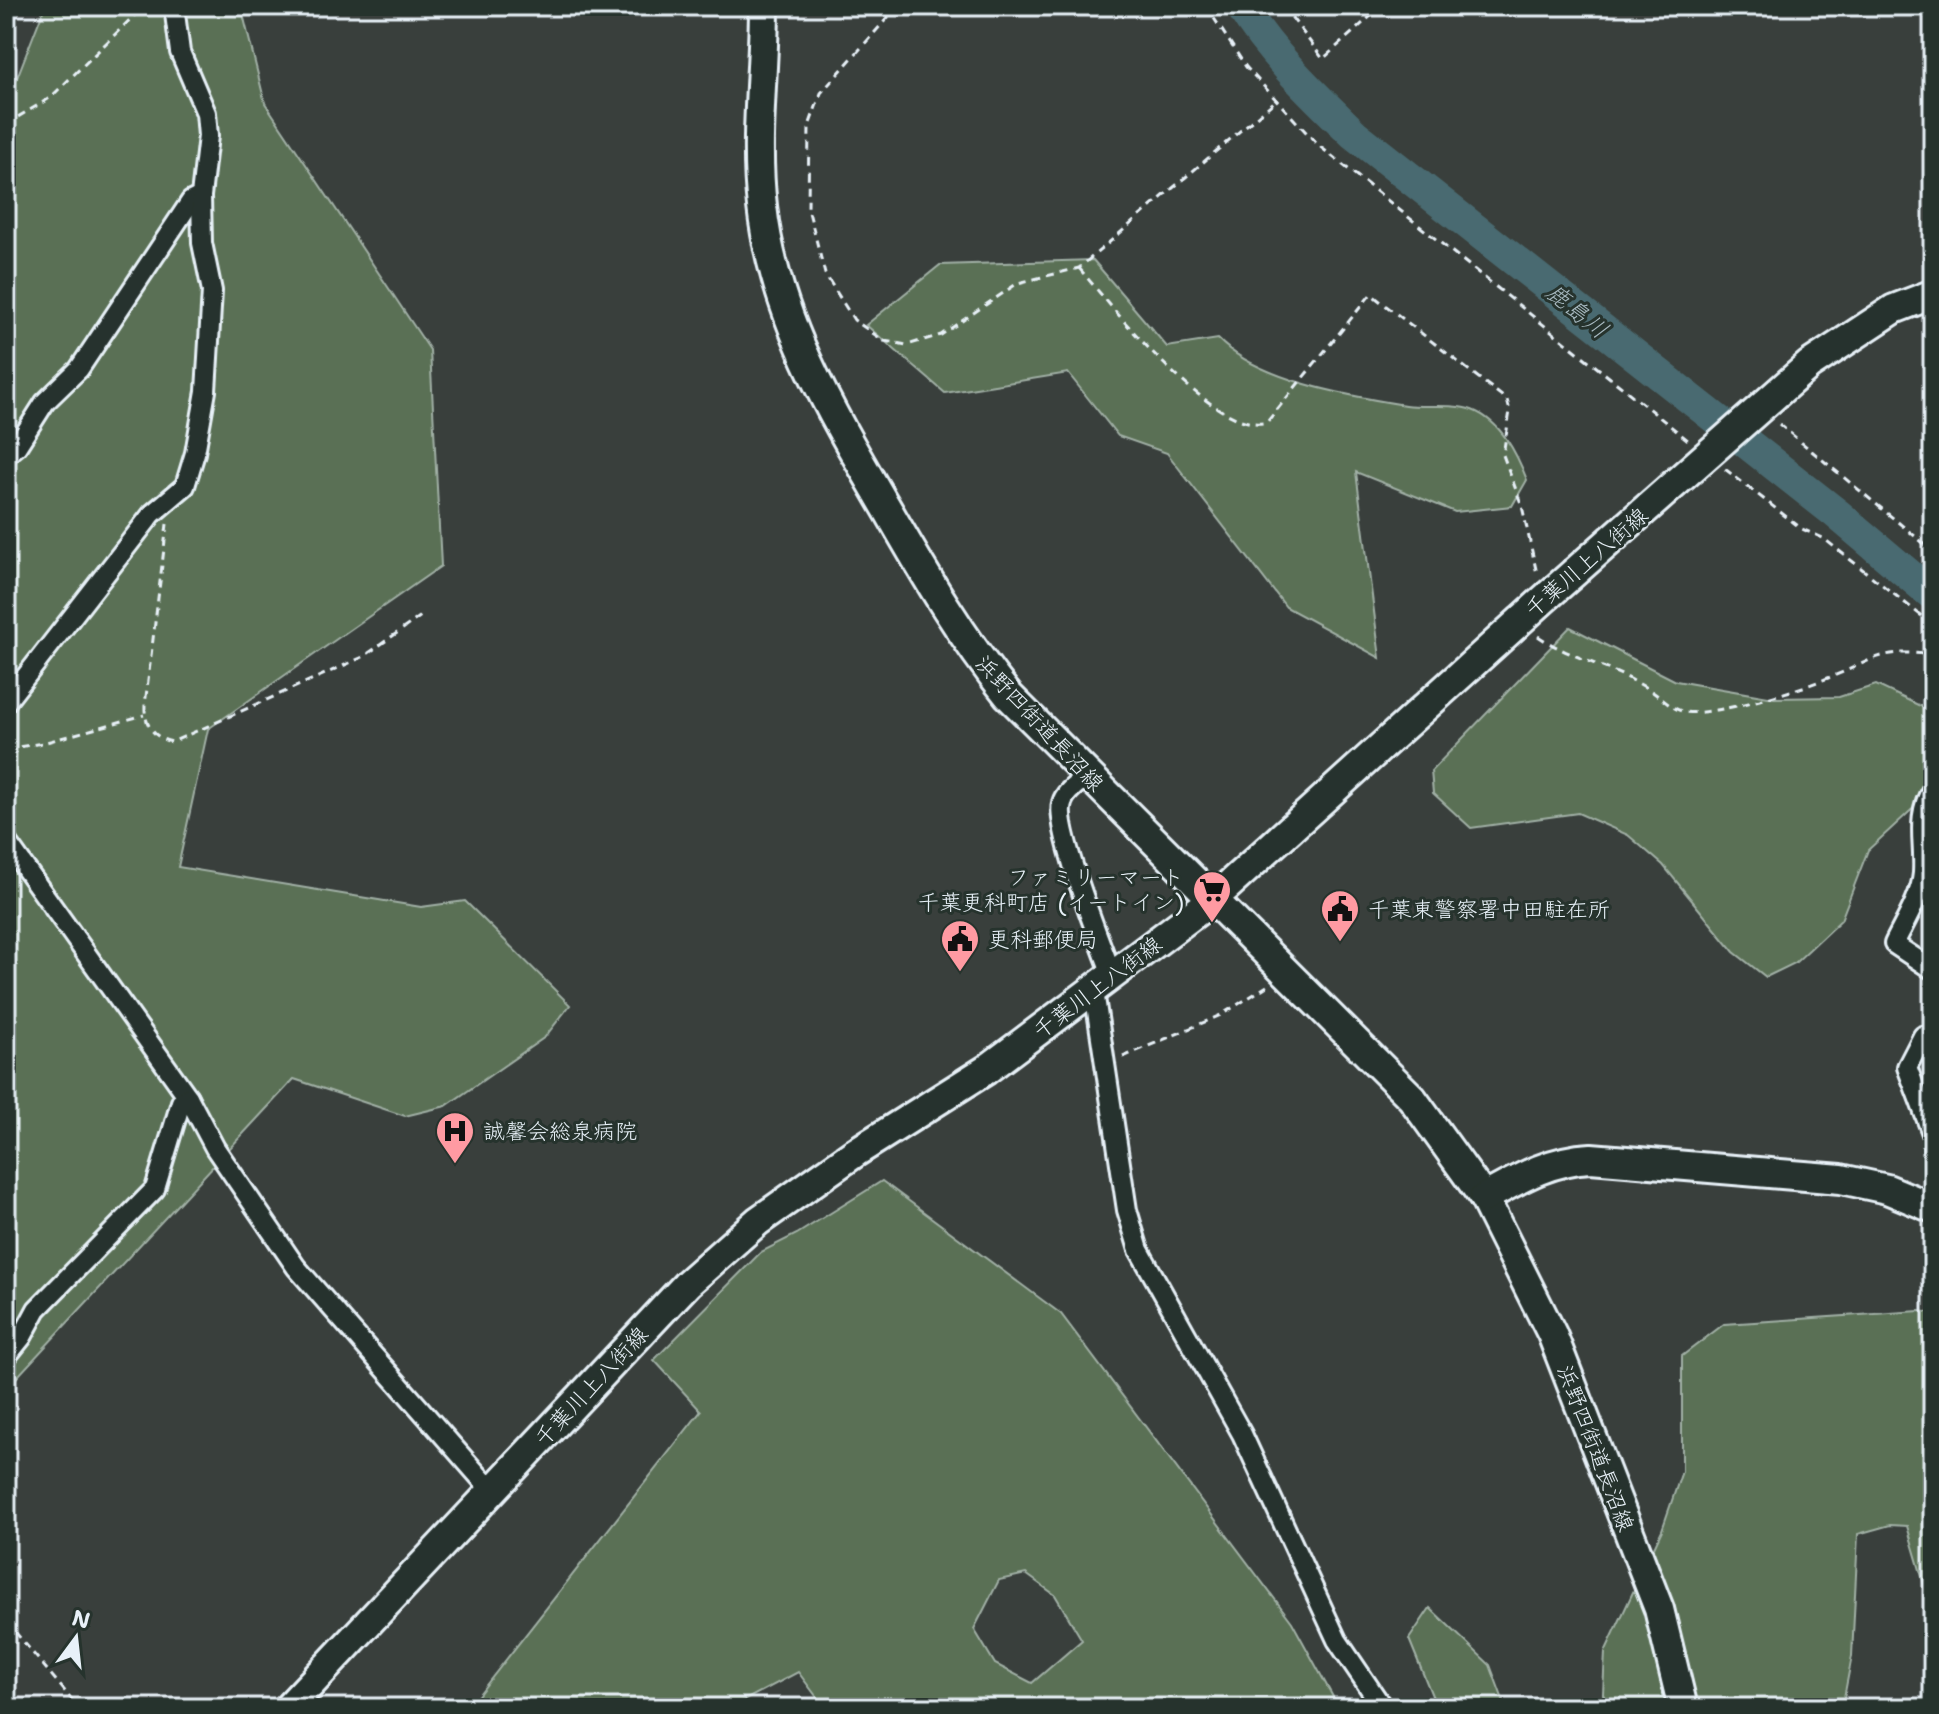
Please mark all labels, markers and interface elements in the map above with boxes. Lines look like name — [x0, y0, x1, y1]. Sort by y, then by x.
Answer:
water label: 鹿島川 — [1539, 276, 1615, 346]
street label: 千葉川上八街線 — [1519, 501, 1654, 624]
street label: 浜野四街道長沼線 — [969, 649, 1110, 798]
place label: ファミリーマート 千葉更科町店 (イートイン) — [918, 863, 1184, 917]
supermarket icon: ファミリーマート 千葉更科町店 (イートイン) — [1191, 869, 1233, 924]
public building icon: 千葉東警察署中田駐在所 — [1319, 888, 1361, 943]
place label: 千葉東警察署中田駐在所 — [1368, 895, 1610, 924]
public building icon: 更科郵便局 — [939, 918, 981, 973]
place label: 更科郵便局 — [988, 925, 1098, 954]
street label: 千葉川上八街線 — [1027, 929, 1168, 1045]
hospital icon: 誠馨会総泉病院 — [434, 1110, 476, 1165]
place label: 誠馨会総泉病院 — [483, 1117, 637, 1146]
street label: 千葉川上八街線 — [528, 1320, 654, 1453]
street label: 浜野四街道長沼線 — [1550, 1361, 1641, 1536]
north arrow — [36, 1598, 116, 1678]
text: N — [69, 1603, 93, 1635]

